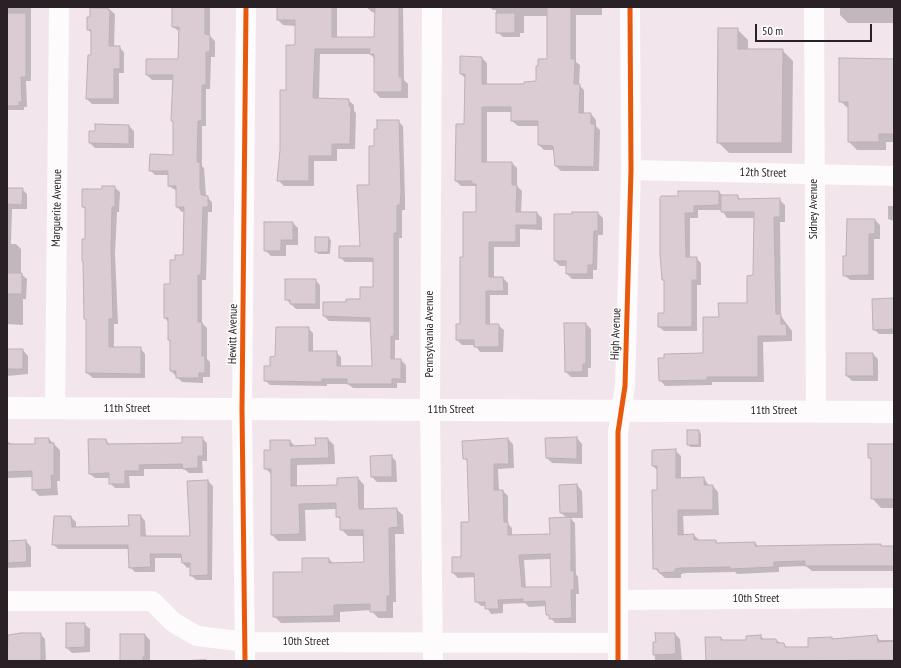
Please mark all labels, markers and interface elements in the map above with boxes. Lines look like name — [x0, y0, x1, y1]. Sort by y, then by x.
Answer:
scale bar — [757, 16, 874, 42]
text: 50 m — [762, 23, 783, 38]
street label: 12th Street — [739, 165, 787, 181]
street label: Marguerite Avenue — [49, 169, 65, 247]
street label: Sidney Avenue — [807, 179, 821, 239]
street label: Pennsylvania Avenue — [423, 291, 437, 377]
street label: Hewitt Avenue — [225, 304, 241, 364]
street label: High Avenue — [608, 308, 624, 360]
street label: 11th Street — [104, 402, 150, 416]
street label: 11th Street — [428, 403, 474, 417]
street label: 11th Street — [751, 404, 797, 418]
street label: 10th Street — [733, 592, 779, 606]
street label: 10th Street — [283, 635, 329, 649]

